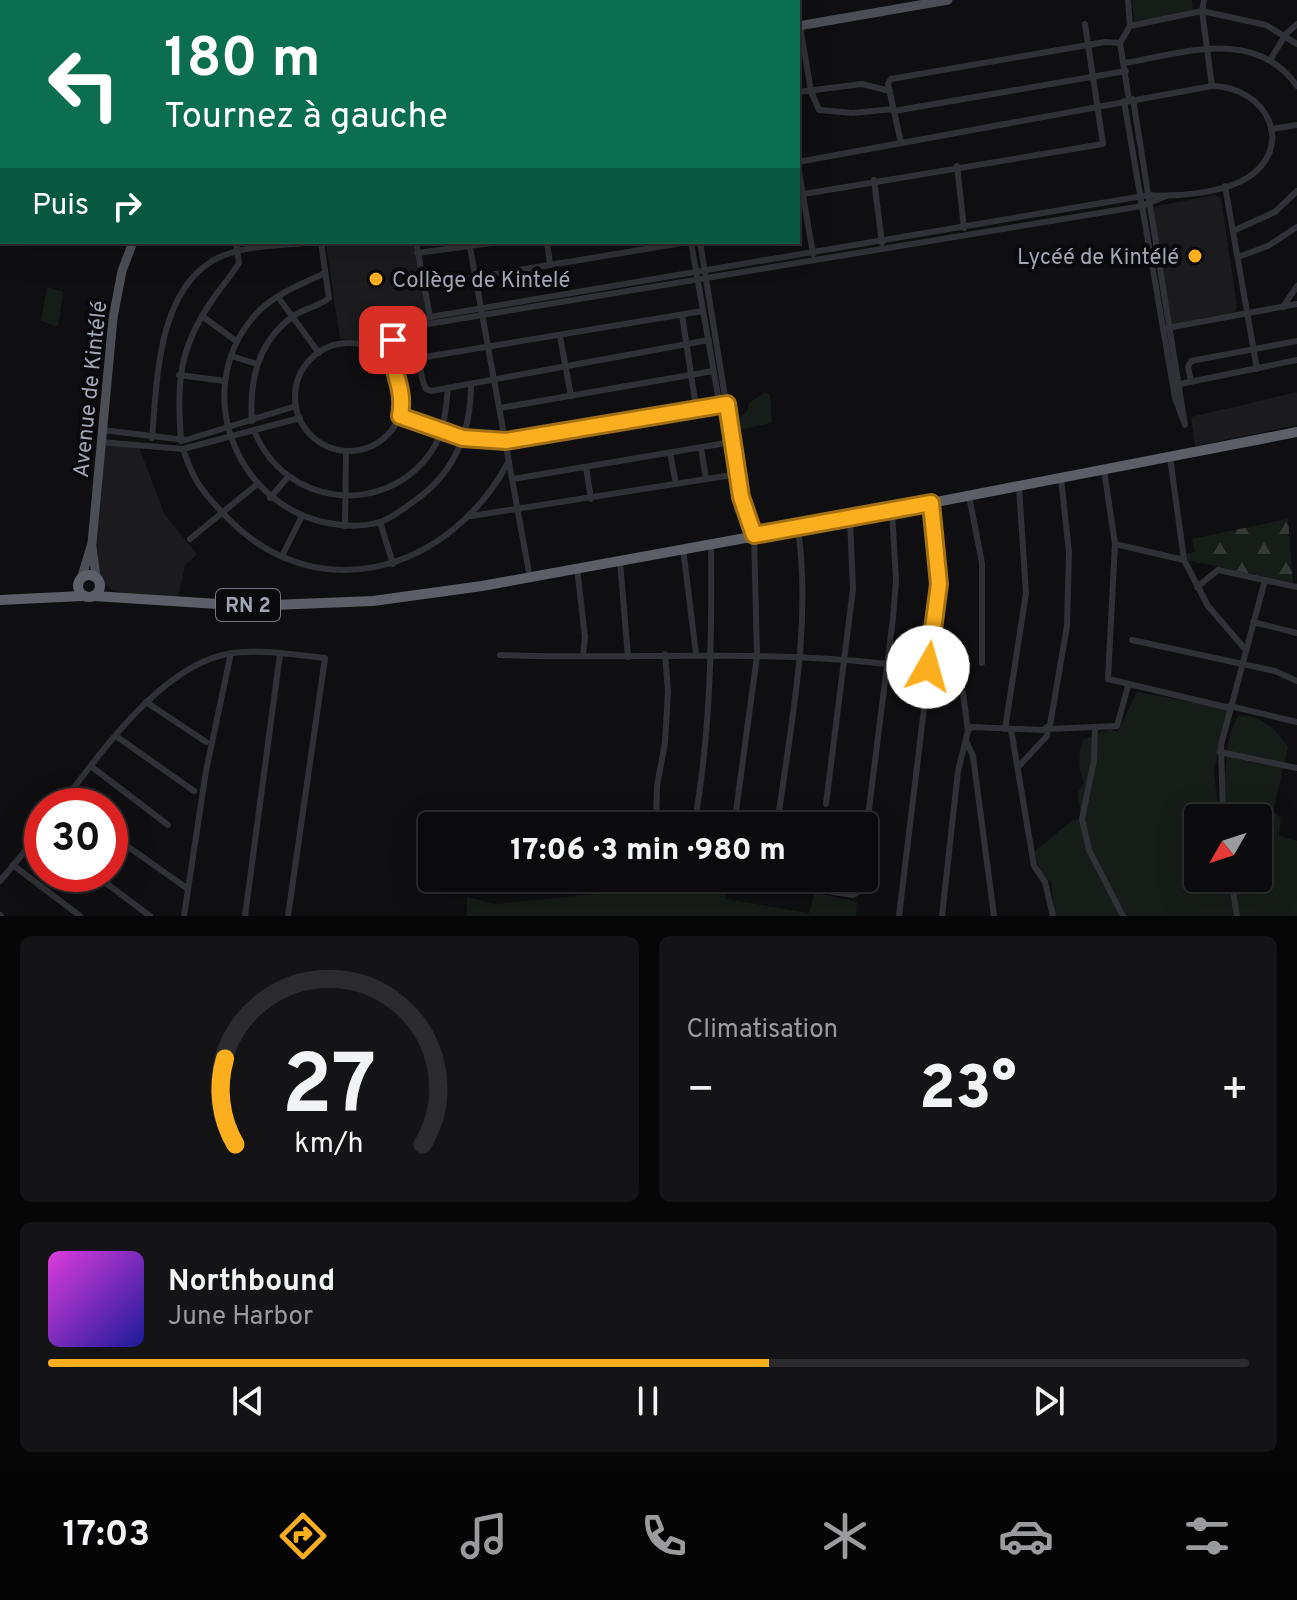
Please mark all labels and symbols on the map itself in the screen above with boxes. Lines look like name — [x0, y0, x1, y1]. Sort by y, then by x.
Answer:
place label: Lycéé de Kintélé — [1017, 245, 1179, 272]
marker: Lycéé de Kintélé — [1186, 247, 1204, 265]
place label: Collège de Kintelé — [392, 268, 570, 295]
marker: Collège de Kintelé — [367, 270, 385, 288]
street label: Avenue de Kintélé — [69, 299, 114, 479]
pin — [359, 306, 427, 374]
road number: RN 2 — [216, 589, 280, 621]
position arrow — [886, 625, 970, 709]
speed limit sign: 30 — [24, 788, 128, 892]
north arrow — [1184, 804, 1272, 892]

